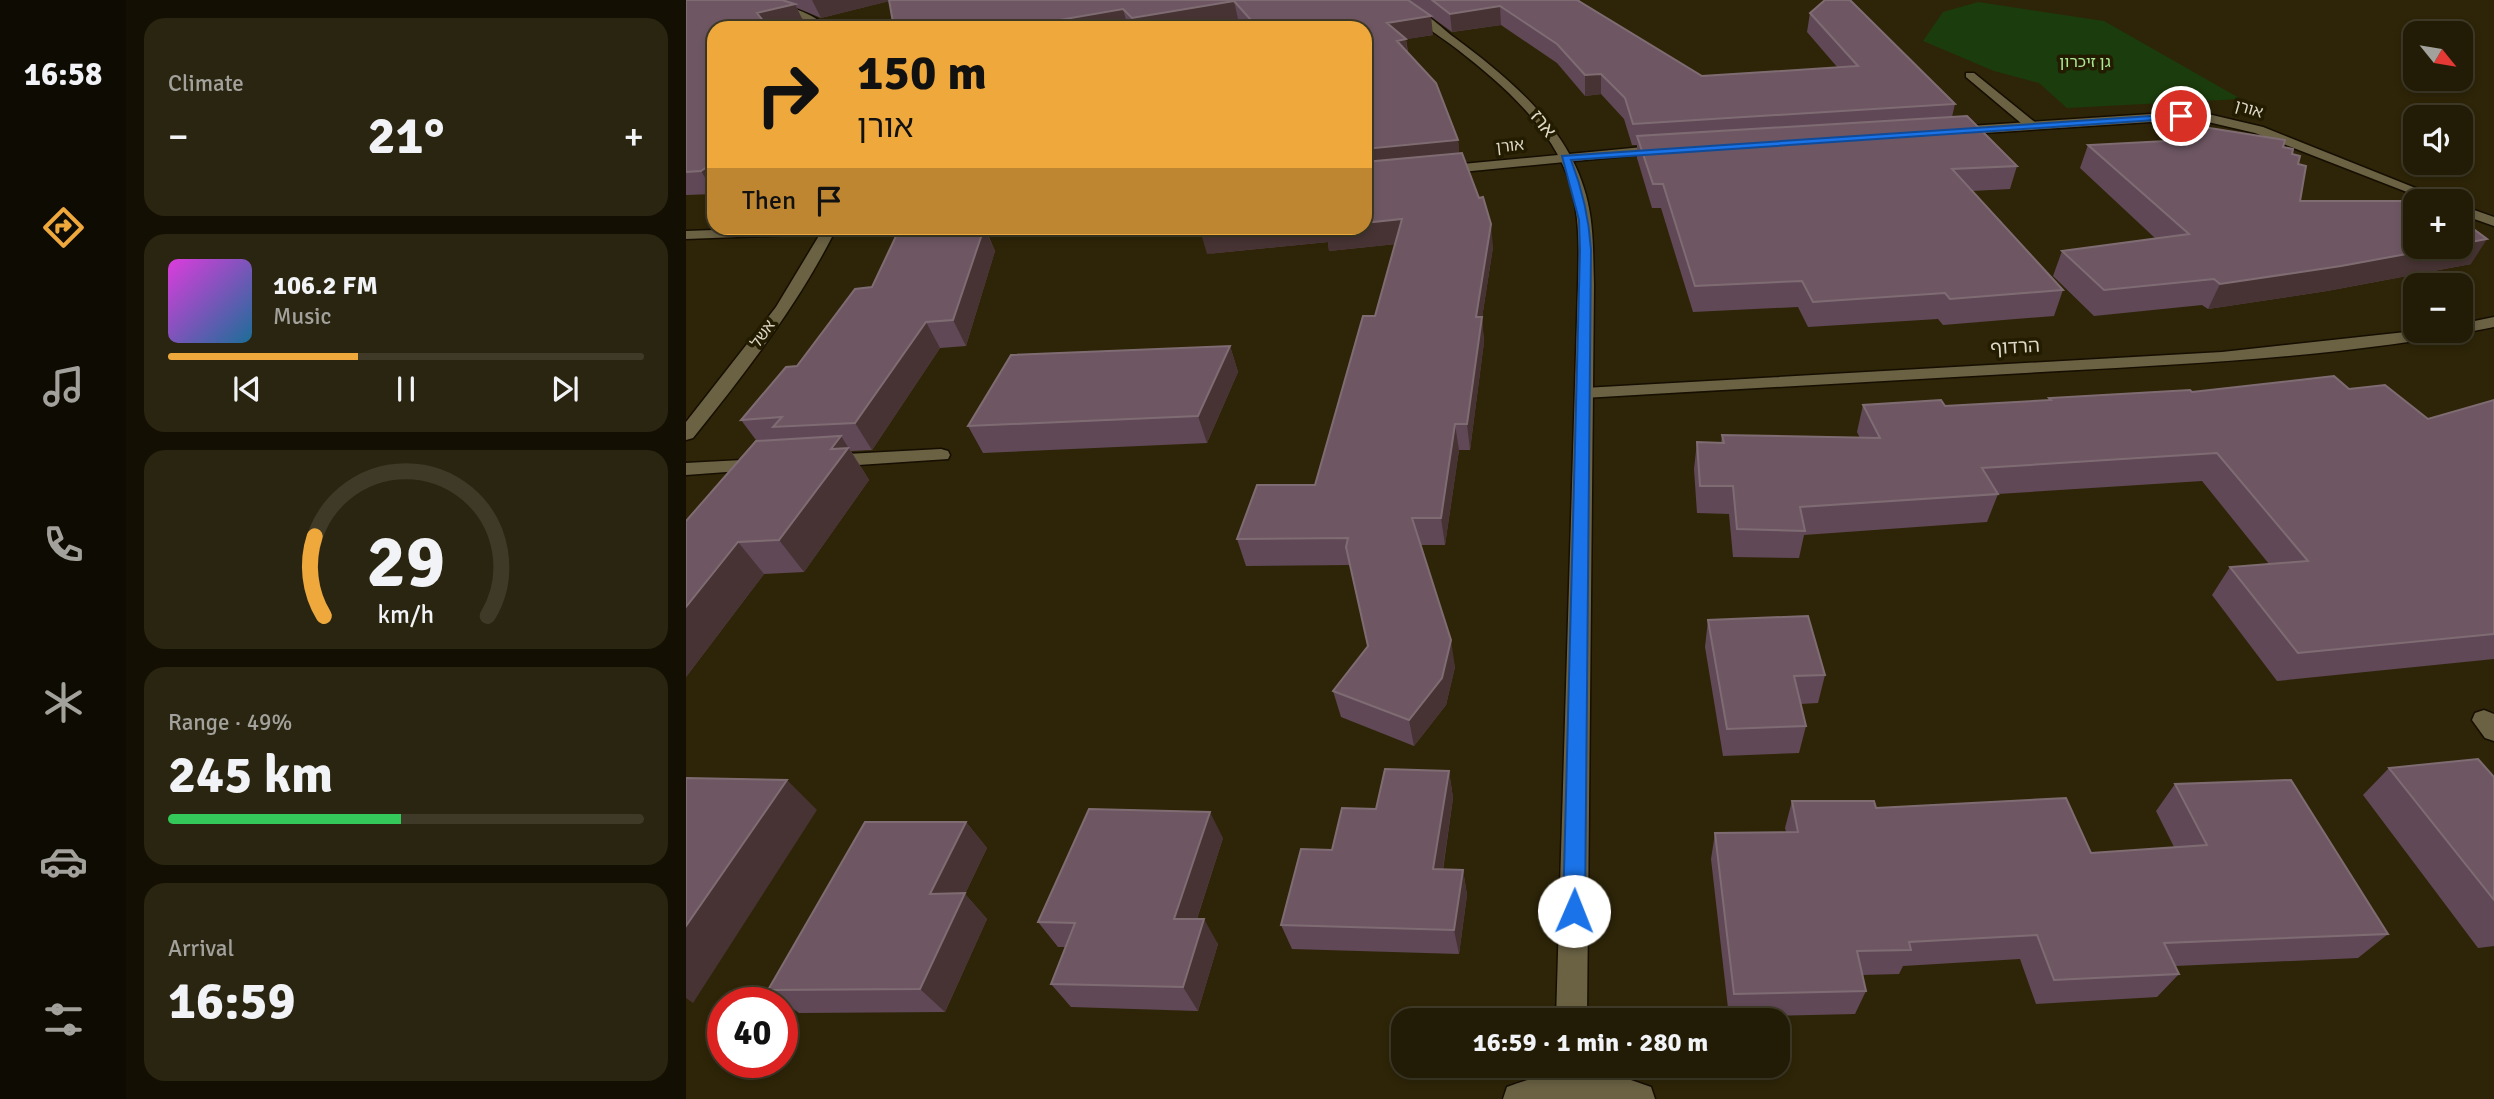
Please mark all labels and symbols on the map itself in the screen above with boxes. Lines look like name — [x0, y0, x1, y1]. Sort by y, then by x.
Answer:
north arrow — [2403, 21, 2473, 91]
park label: גן זיכרון — [2059, 52, 2111, 72]
pin — [2151, 86, 2211, 146]
street label: אורן — [2233, 95, 2265, 123]
street label: ארז — [1525, 105, 1561, 143]
street label: אורן — [1495, 135, 1525, 157]
street label: אשל — [746, 316, 780, 352]
street label: הרדוף — [1990, 334, 2040, 360]
position arrow — [1537, 874, 1611, 948]
speed limit sign: 40 — [707, 987, 798, 1078]

